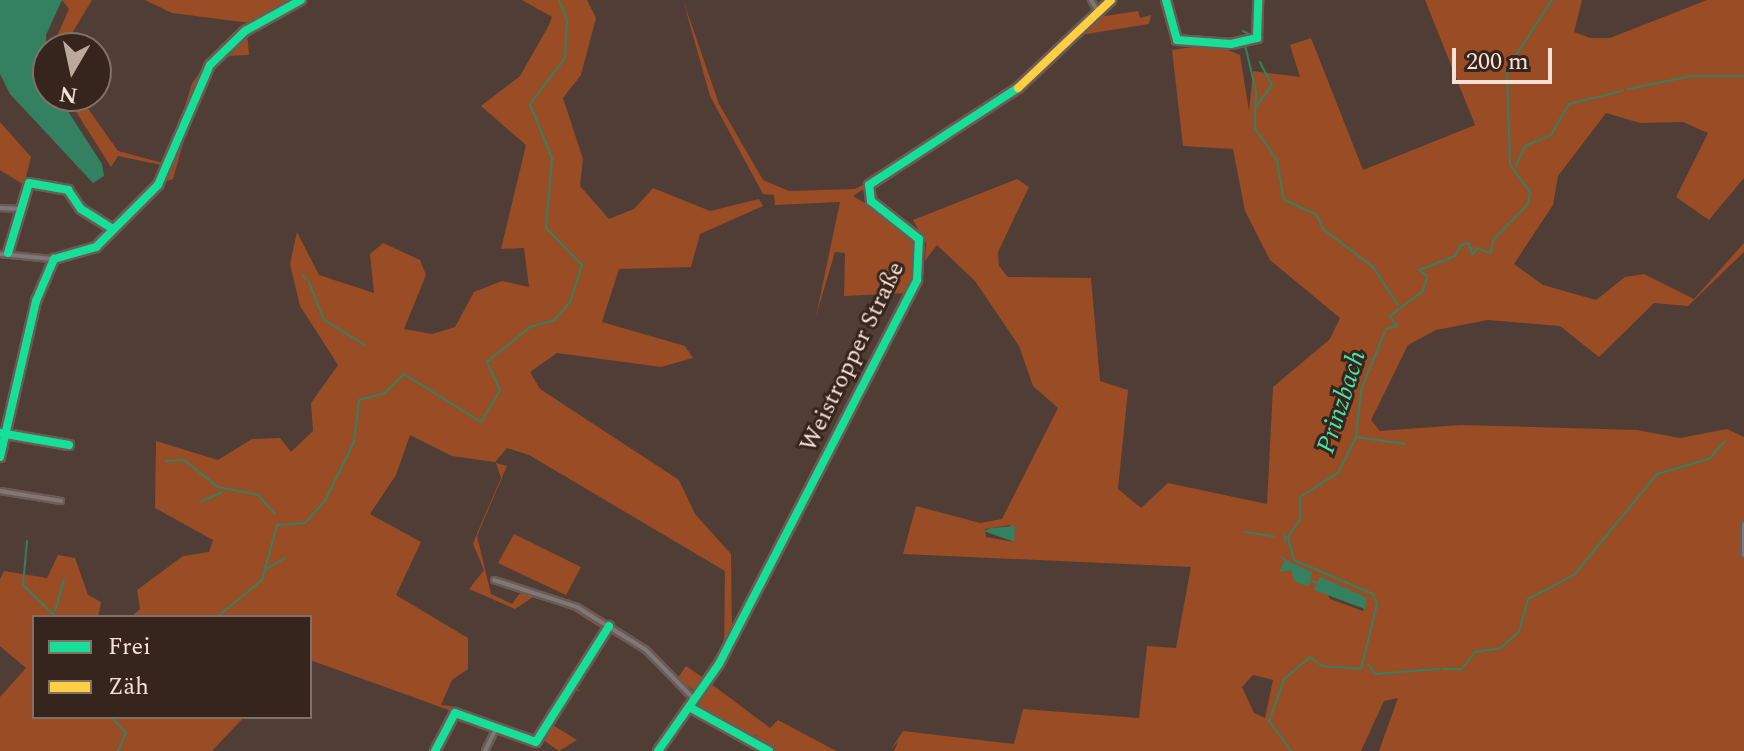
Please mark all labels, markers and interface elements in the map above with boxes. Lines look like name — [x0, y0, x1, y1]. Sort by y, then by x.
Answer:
north arrow — [32, 32, 112, 112]
scale bar — [1456, 32, 1556, 82]
text: 200 m — [1466, 44, 1529, 80]
text: N — [57, 77, 80, 112]
street label: Weistropper Straße — [795, 258, 911, 456]
water label: Prinzbach — [1311, 347, 1373, 457]
legend — [32, 615, 312, 719]
text: Frei — [108, 629, 151, 665]
text: Zäh — [108, 669, 149, 705]

